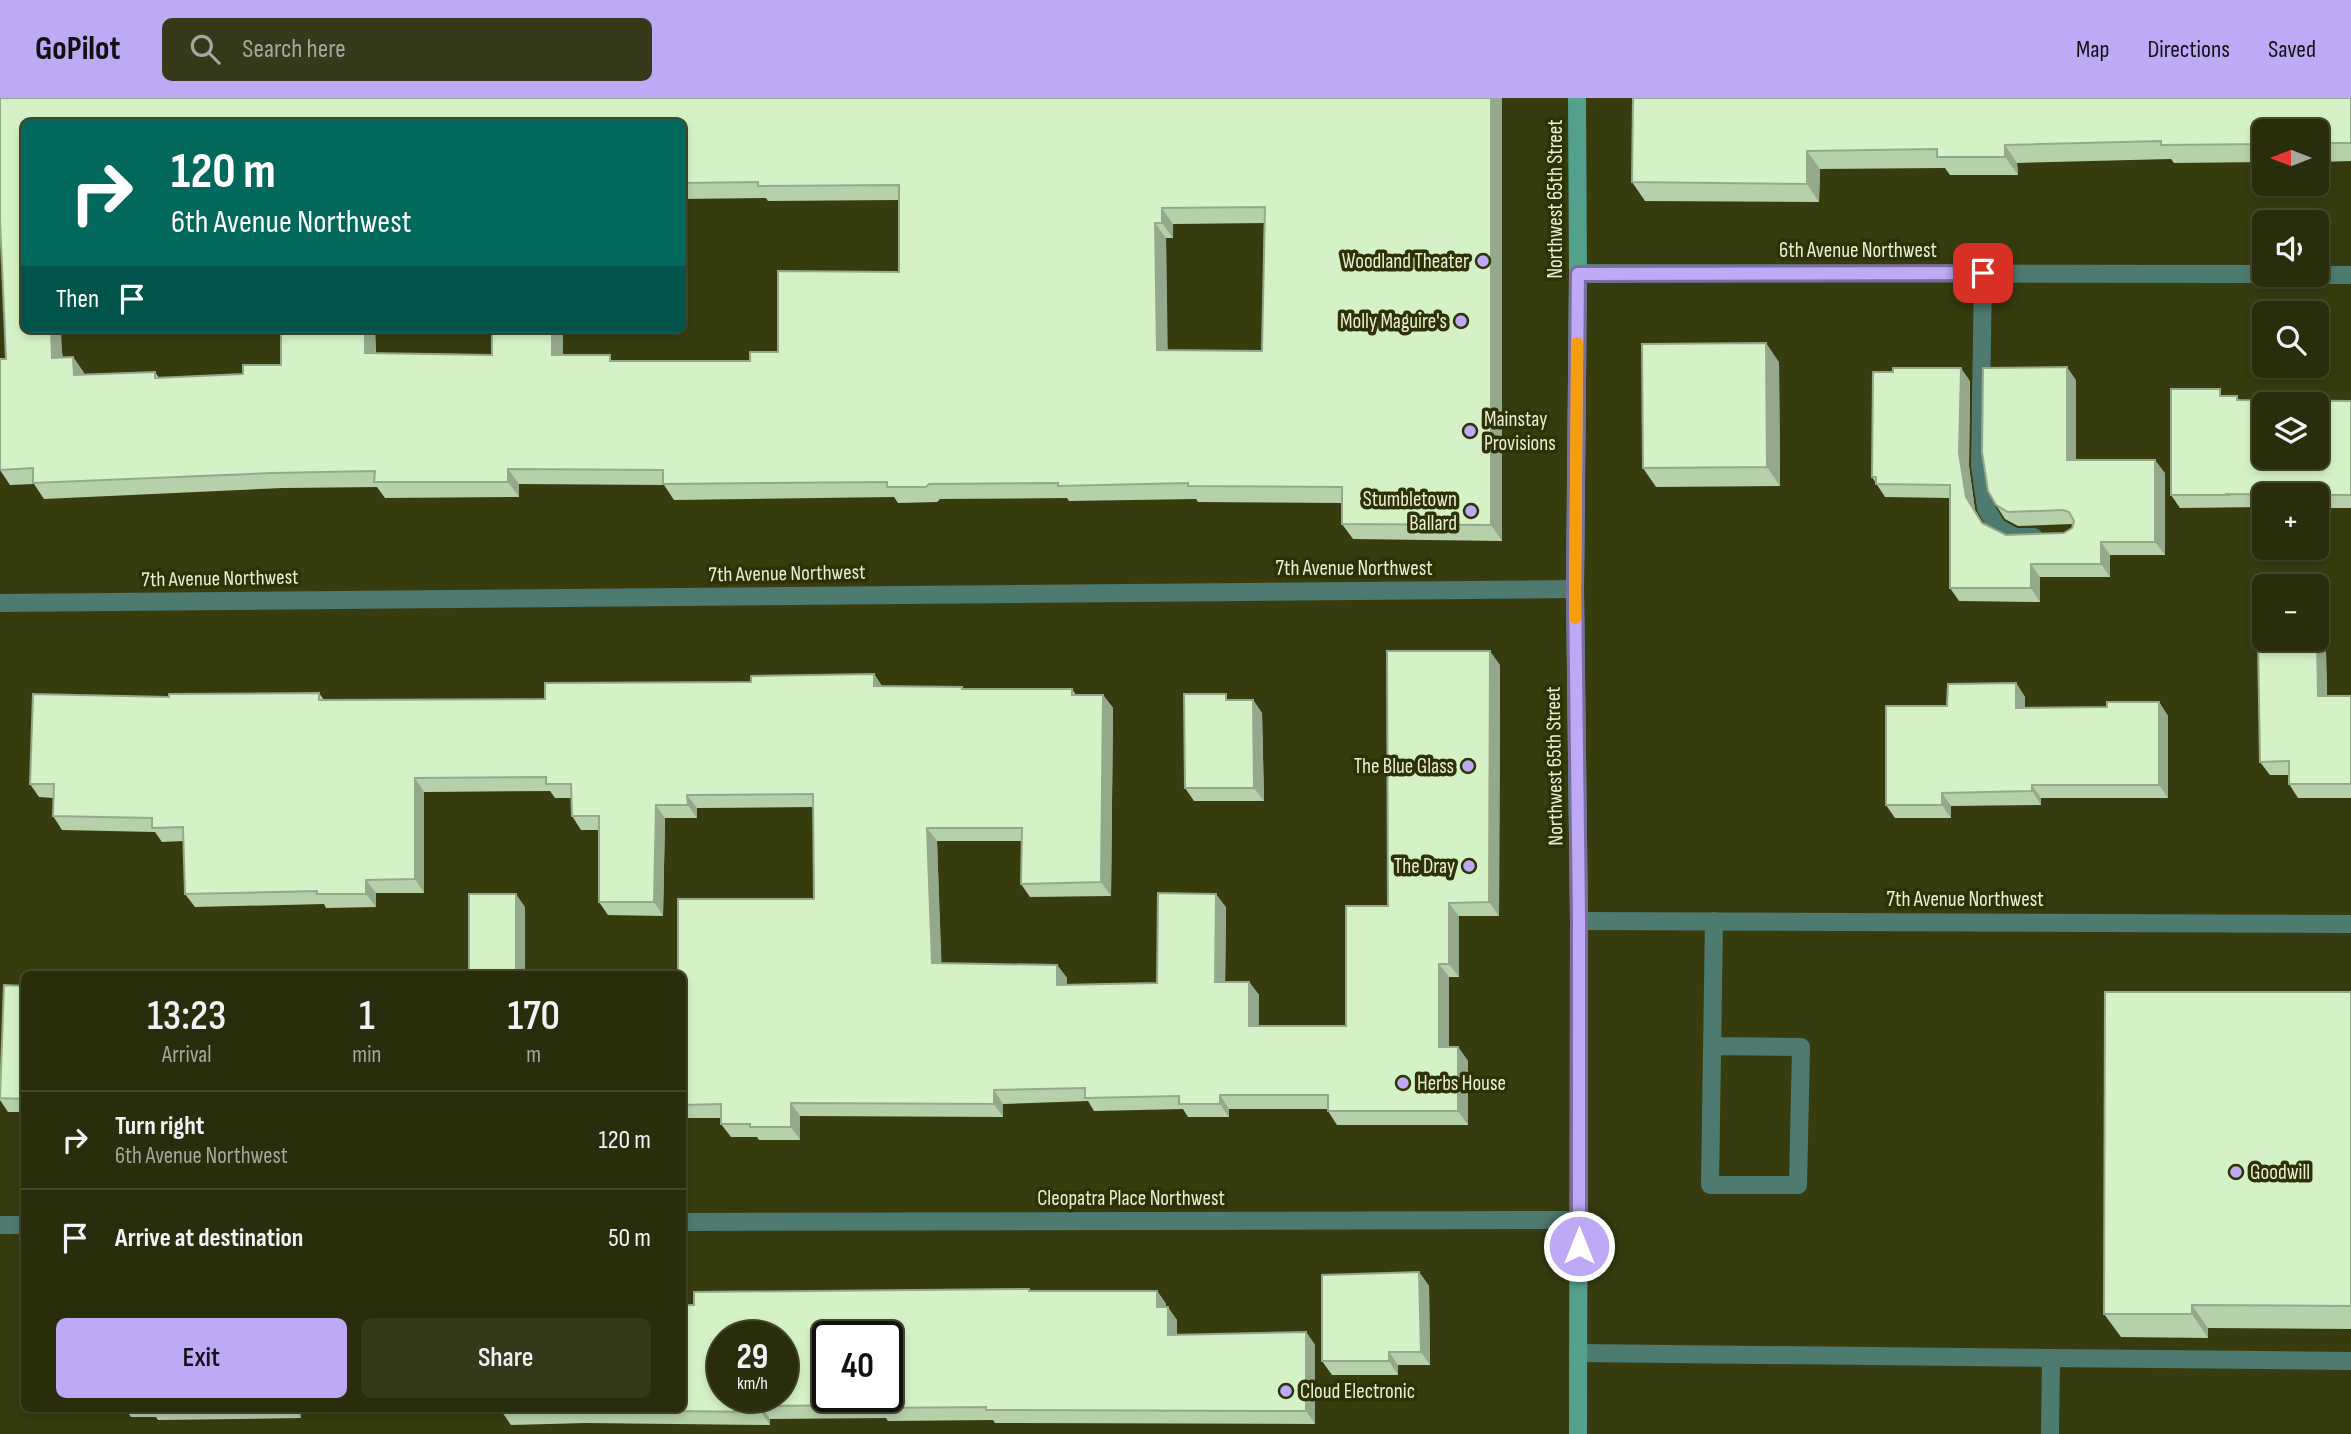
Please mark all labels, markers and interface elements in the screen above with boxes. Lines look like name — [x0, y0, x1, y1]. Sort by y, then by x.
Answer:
search box — [162, 18, 652, 81]
text: GoPilot — [35, 29, 120, 69]
icon: search — [186, 30, 224, 68]
text: Search here — [242, 34, 346, 65]
text: Map — [2076, 35, 2109, 64]
text: Directions — [2147, 35, 2230, 64]
text: Saved — [2268, 35, 2316, 64]
street label: Northwest 65th Street — [1543, 119, 1568, 279]
north arrow — [2252, 119, 2329, 196]
map controls — [2252, 119, 2329, 651]
text: 120 m — [171, 143, 276, 202]
icon: right — [56, 147, 147, 238]
text: 6th Avenue Northwest — [171, 203, 411, 242]
button: sound — [2252, 210, 2329, 287]
street label: 6th Avenue Northwest — [1779, 238, 1937, 263]
pin — [1953, 243, 2013, 303]
place label: Woodland Theater — [1342, 249, 1469, 274]
marker: Woodland Theater — [1475, 253, 1491, 269]
icon: arrive — [1964, 254, 2002, 292]
icon: arrive — [113, 280, 151, 318]
text: Then — [56, 284, 99, 315]
button: search — [2252, 301, 2329, 378]
place label: Molly Maguire's — [1340, 309, 1447, 334]
marker: Molly Maguire's — [1453, 313, 1469, 329]
button: layers — [2252, 392, 2329, 469]
place label: Mainstay Provisions — [1484, 407, 1556, 456]
marker: Mainstay Provisions — [1462, 423, 1478, 439]
button: + — [2252, 483, 2329, 560]
place label: Stumbletown Ballard — [1363, 487, 1457, 536]
marker: Stumbletown Ballard — [1463, 503, 1479, 519]
street label: 7th Avenue Northwest — [1275, 556, 1433, 581]
street label: 7th Avenue Northwest — [708, 560, 866, 587]
street label: 7th Avenue Northwest — [141, 565, 299, 592]
button: − — [2252, 574, 2329, 651]
street label: Northwest 65th Street — [1541, 686, 1568, 846]
place label: The Blue Glass — [1354, 754, 1454, 779]
marker: The Blue Glass — [1460, 758, 1476, 774]
place label: The Dray — [1394, 854, 1455, 879]
marker: The Dray — [1461, 858, 1477, 874]
street label: 7th Avenue Northwest — [1886, 887, 2044, 912]
text: 13:23 — [147, 991, 226, 1042]
text: 1 — [359, 991, 375, 1042]
text: 170 — [507, 991, 560, 1042]
text: Arrival — [162, 1041, 211, 1069]
text: min — [352, 1041, 381, 1069]
text: m — [526, 1041, 541, 1069]
place label: Herbs House — [1417, 1071, 1506, 1096]
marker: Herbs House — [1395, 1075, 1411, 1091]
text: Turn right — [115, 1111, 204, 1142]
icon: right — [56, 1121, 94, 1159]
text: 120 m — [598, 1125, 651, 1156]
text: 6th Avenue Northwest — [115, 1142, 288, 1170]
place label: Goodwill — [2250, 1160, 2310, 1185]
marker: Goodwill — [2228, 1164, 2244, 1180]
street label: Cleopatra Place Northwest — [1037, 1186, 1225, 1211]
position arrow — [1542, 1209, 1616, 1283]
icon: arrive — [56, 1219, 94, 1257]
text: Arrive at destination — [115, 1223, 303, 1254]
text: 50 m — [608, 1223, 651, 1254]
button: Exit — [56, 1318, 347, 1398]
button: Share — [361, 1318, 651, 1398]
speed limit sign: 40 — [812, 1321, 903, 1412]
text: 29 — [737, 1336, 768, 1379]
text: km/h — [737, 1373, 768, 1394]
place label: Cloud Electronic — [1300, 1379, 1415, 1404]
marker: Cloud Electronic — [1278, 1383, 1294, 1399]

